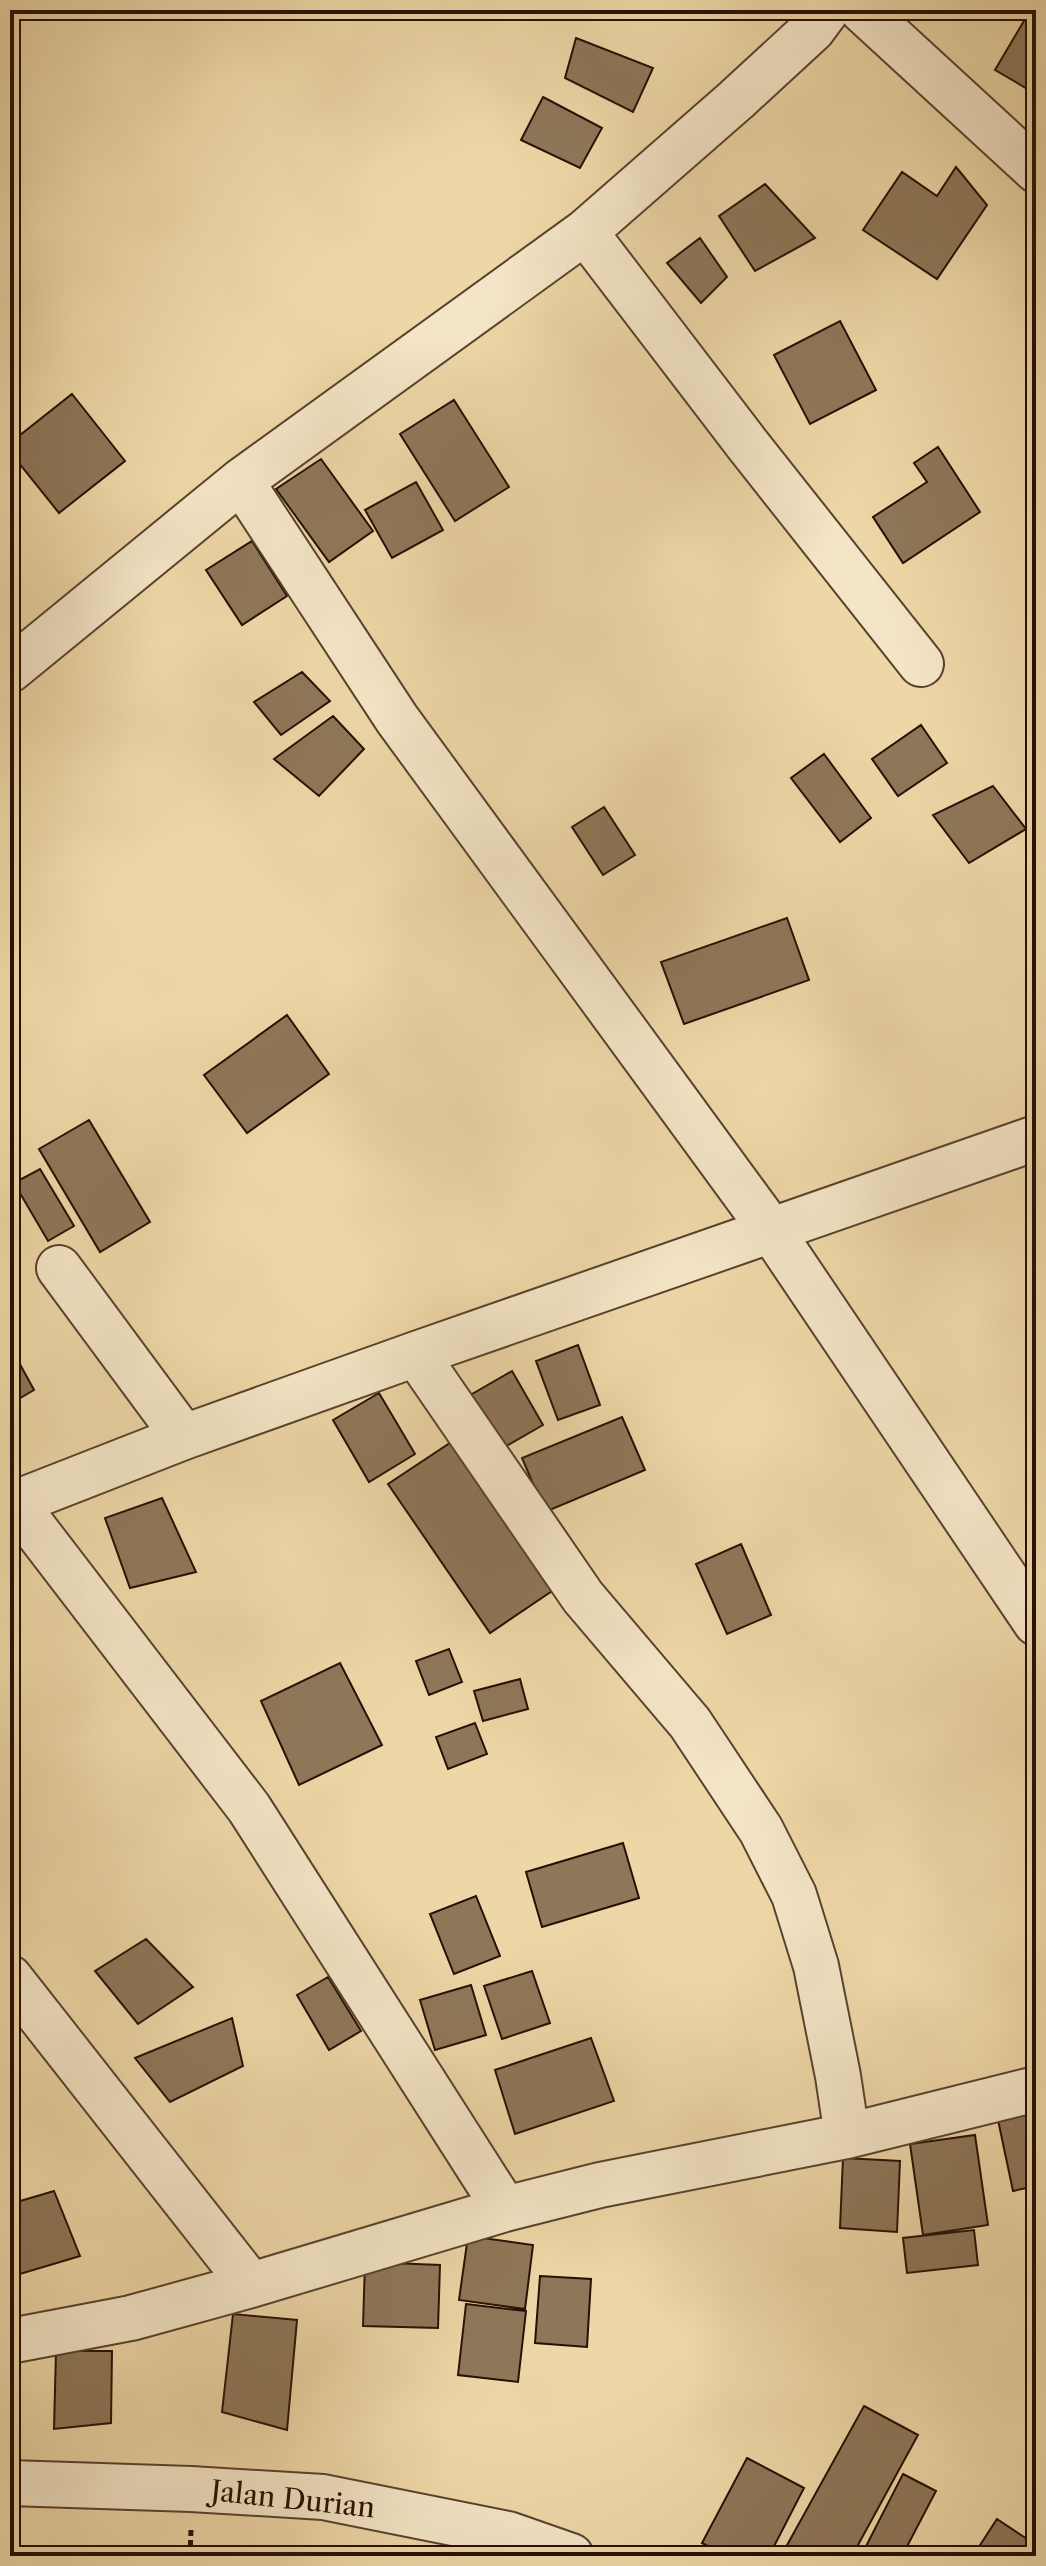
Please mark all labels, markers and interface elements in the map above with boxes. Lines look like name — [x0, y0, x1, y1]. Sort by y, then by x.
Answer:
street label: Jalan Durian — [205, 2473, 377, 2525]

